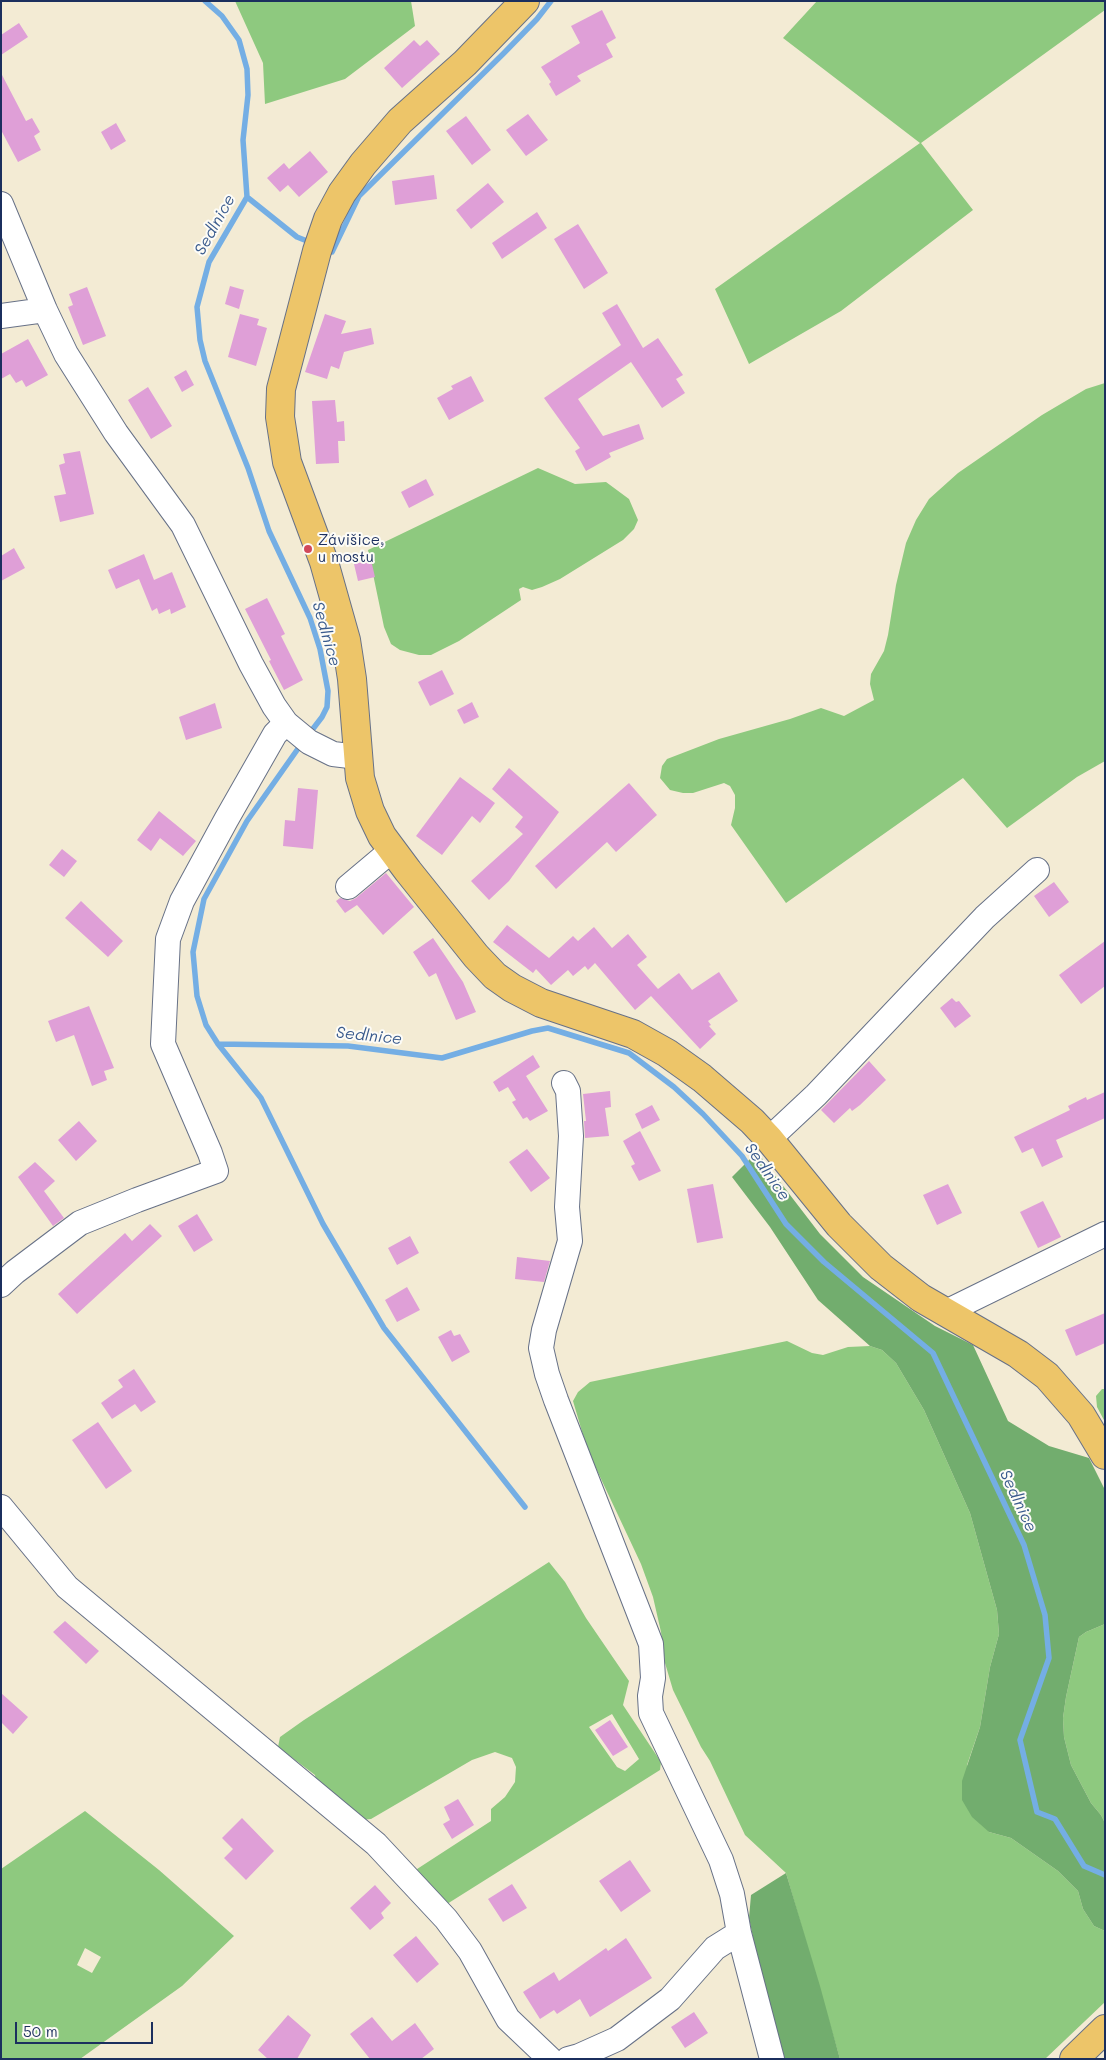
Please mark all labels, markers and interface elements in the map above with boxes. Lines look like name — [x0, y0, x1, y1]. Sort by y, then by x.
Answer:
water label: Sedlnice — [191, 191, 239, 259]
place label: Závišice, u mostu — [318, 531, 384, 566]
marker: Závišice, u mostu — [302, 543, 314, 555]
water label: Sedlnice — [308, 600, 344, 668]
water label: Sedlnice — [335, 1023, 403, 1049]
water label: Sedlnice — [740, 1139, 794, 1205]
water label: Sedlnice — [995, 1467, 1041, 1535]
scale bar — [18, 2012, 155, 2044]
text: 50 m — [23, 2021, 58, 2041]

